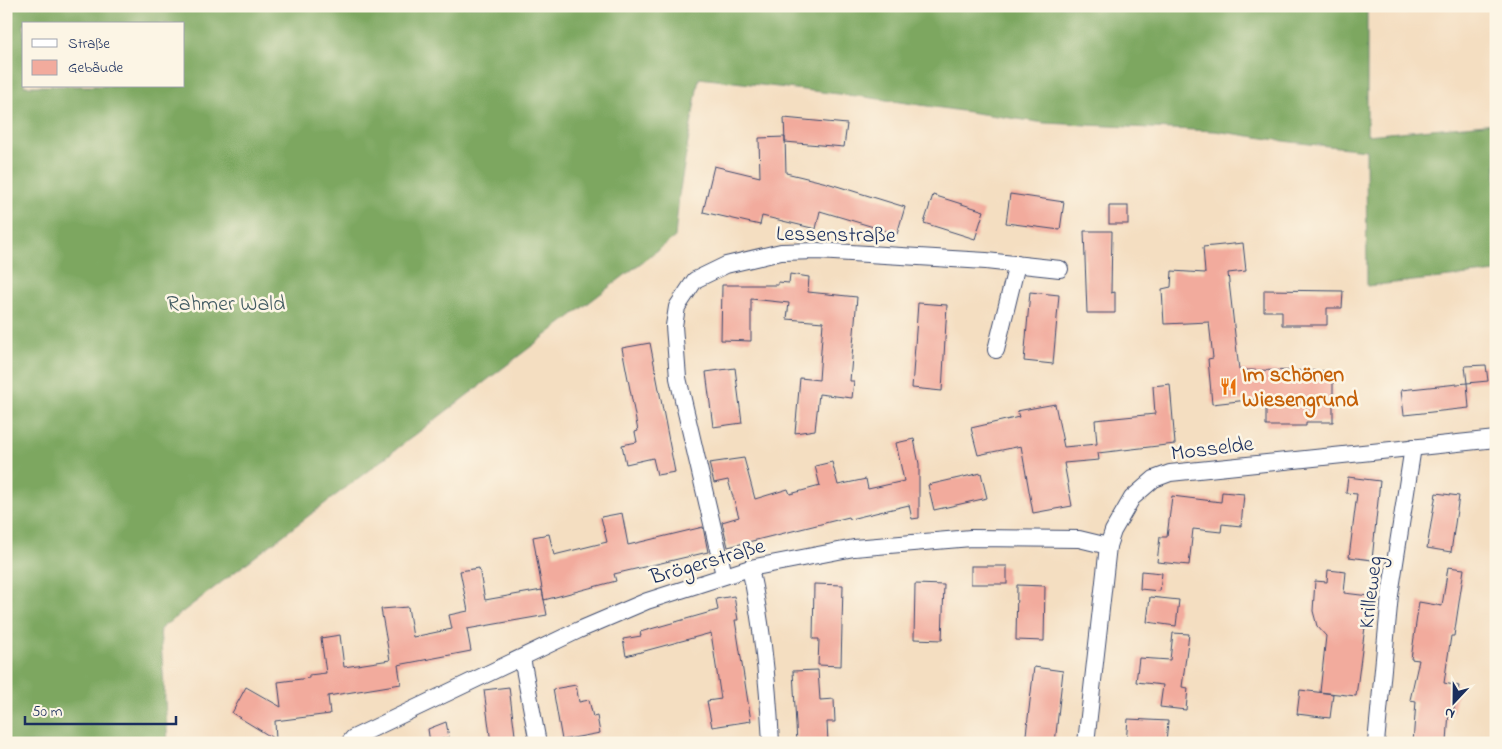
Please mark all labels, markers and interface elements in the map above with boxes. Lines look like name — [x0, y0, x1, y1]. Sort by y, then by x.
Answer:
legend — [22, 22, 185, 88]
text: Straße — [68, 33, 110, 55]
text: Gebäude — [68, 57, 124, 79]
street label: Lessenstraße — [776, 219, 896, 253]
park label: Rahmer Wald — [167, 289, 285, 321]
place label: Im schönen Wiesengrund — [1242, 360, 1359, 418]
restaurant icon: Im schönen Wiesengrund — [1218, 376, 1238, 396]
street label: Mosselde — [1169, 429, 1256, 471]
street label: Brögerstraße — [646, 531, 770, 596]
street label: Krilleweg — [1352, 554, 1393, 631]
north arrow — [1430, 676, 1480, 726]
scale bar — [25, 694, 176, 726]
text: 50 m — [32, 701, 63, 723]
text: N — [1441, 701, 1458, 724]

